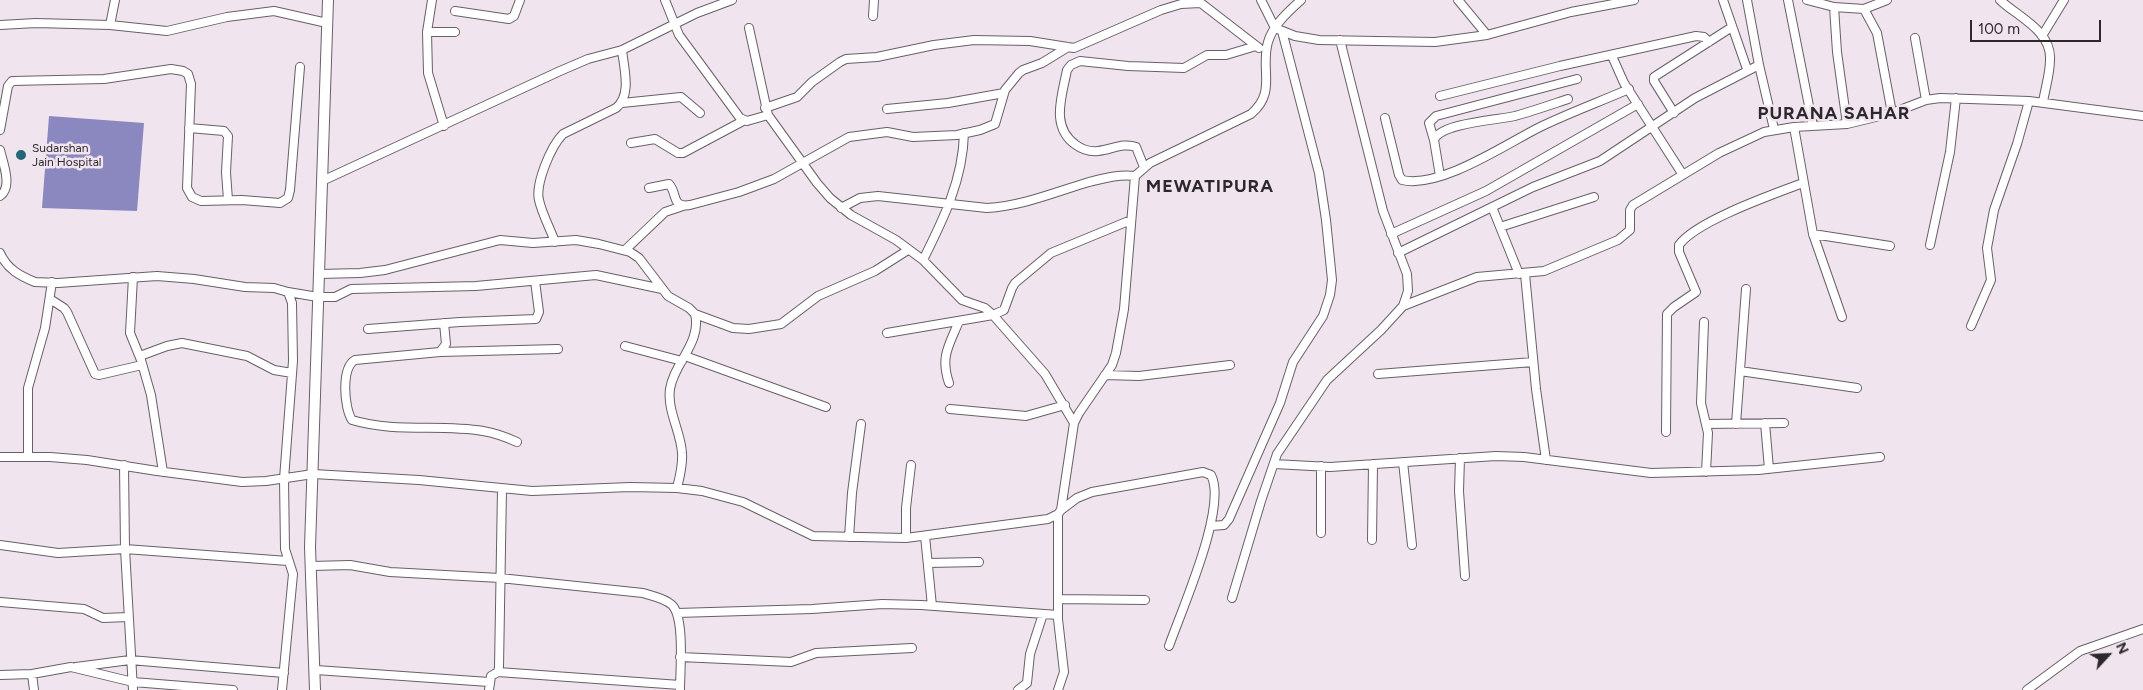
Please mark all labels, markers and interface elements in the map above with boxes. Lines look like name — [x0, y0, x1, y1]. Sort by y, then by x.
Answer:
scale bar — [1973, 10, 2104, 42]
text: 100 m — [1978, 20, 2020, 38]
district label: PURANA SAHAR — [1756, 103, 1912, 125]
place label: Sudarshan Jain Hospital — [32, 141, 101, 169]
marker: Sudarshan Jain Hospital — [14, 148, 28, 162]
district label: MEWATIPURA — [1145, 176, 1275, 198]
north arrow — [2083, 630, 2133, 680]
text: N — [2112, 640, 2132, 657]

